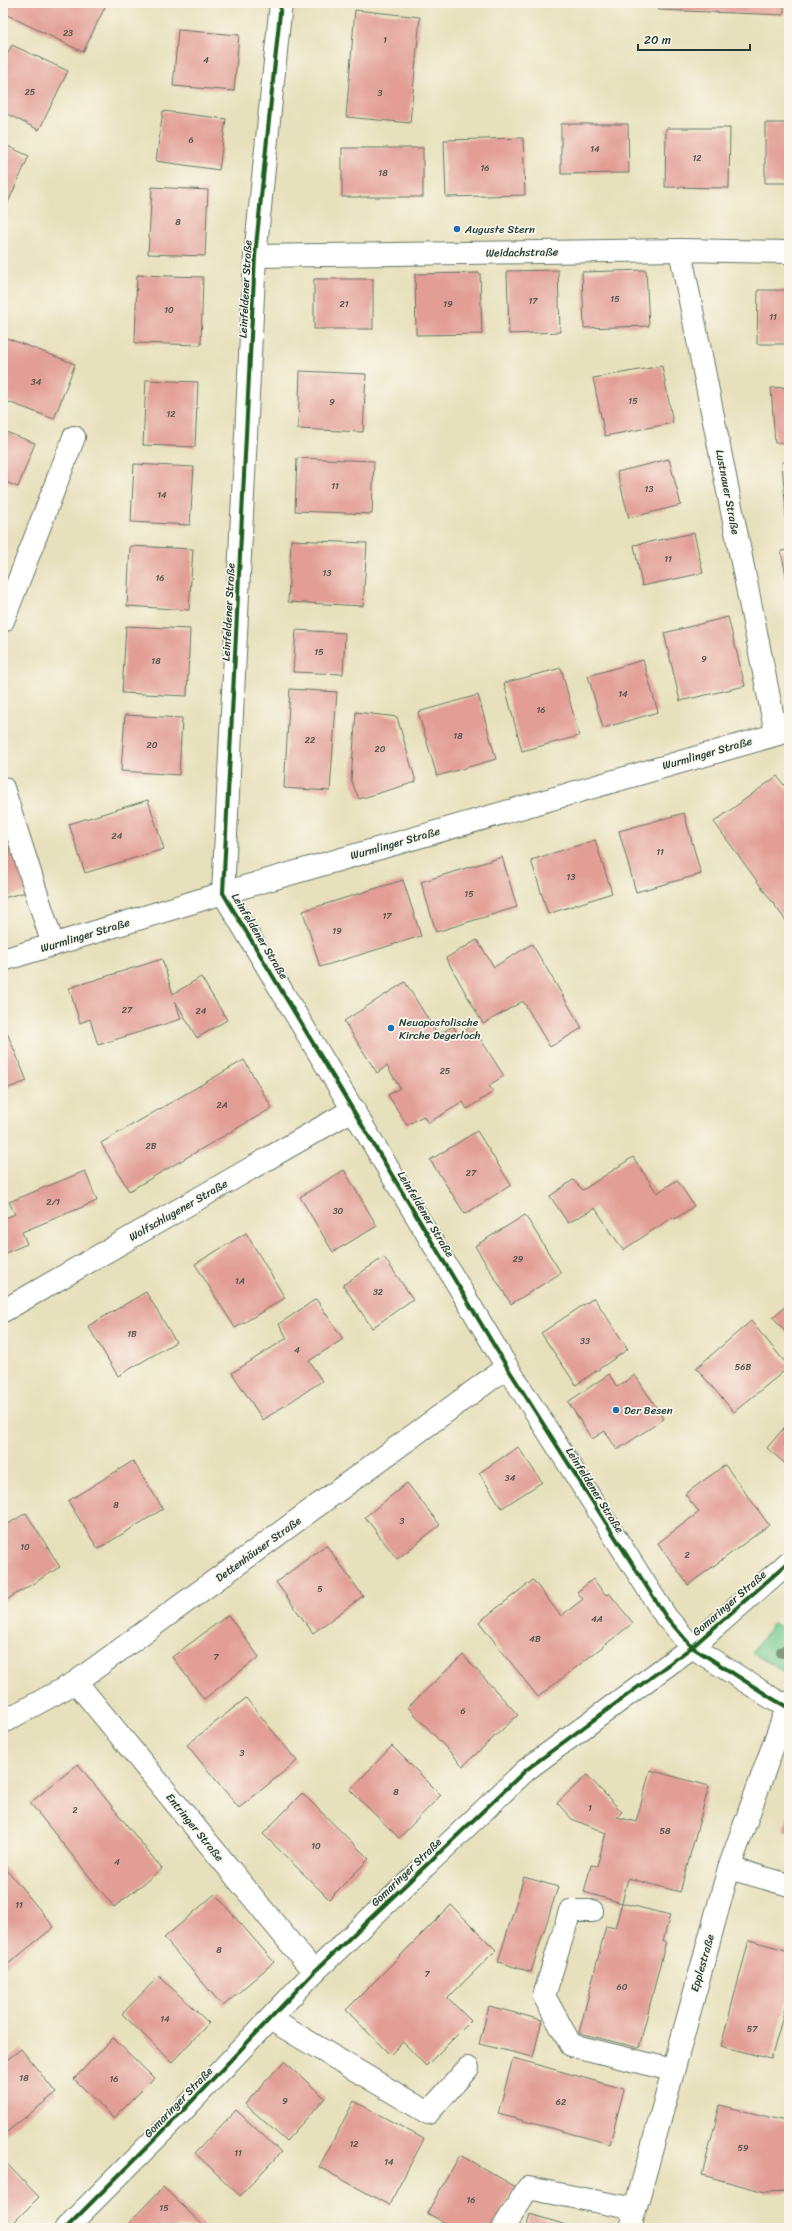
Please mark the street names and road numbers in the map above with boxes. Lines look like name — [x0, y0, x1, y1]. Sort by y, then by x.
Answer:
street label: Leinfeldener Straße — [233, 239, 258, 339]
street label: Weidachstraße — [485, 242, 559, 263]
street label: Lustnauer Straße — [710, 448, 745, 537]
street label: Leinfeldener Straße — [216, 562, 241, 662]
street label: Wurmlinger Straße — [660, 731, 755, 775]
street label: Wurmlinger Straße — [348, 821, 443, 865]
street label: Leinfeldener Straße — [226, 889, 293, 984]
street label: Wurmlinger Straße — [38, 913, 133, 958]
street label: Leinfeldener Straße — [392, 1167, 459, 1262]
street label: Wolfschlugener Straße — [125, 1174, 232, 1247]
street label: Leinfeldener Straße — [560, 1444, 629, 1537]
street label: Dettenhäuser Straße — [211, 1511, 306, 1587]
street label: Gomaringer Straße — [688, 1565, 771, 1641]
street label: Entringer Straße — [161, 1789, 229, 1866]
street label: Gomaringer Straße — [366, 1833, 447, 1911]
street label: Epplestraße — [685, 1931, 720, 1994]
street label: Gomaringer Straße — [139, 2062, 218, 2142]

